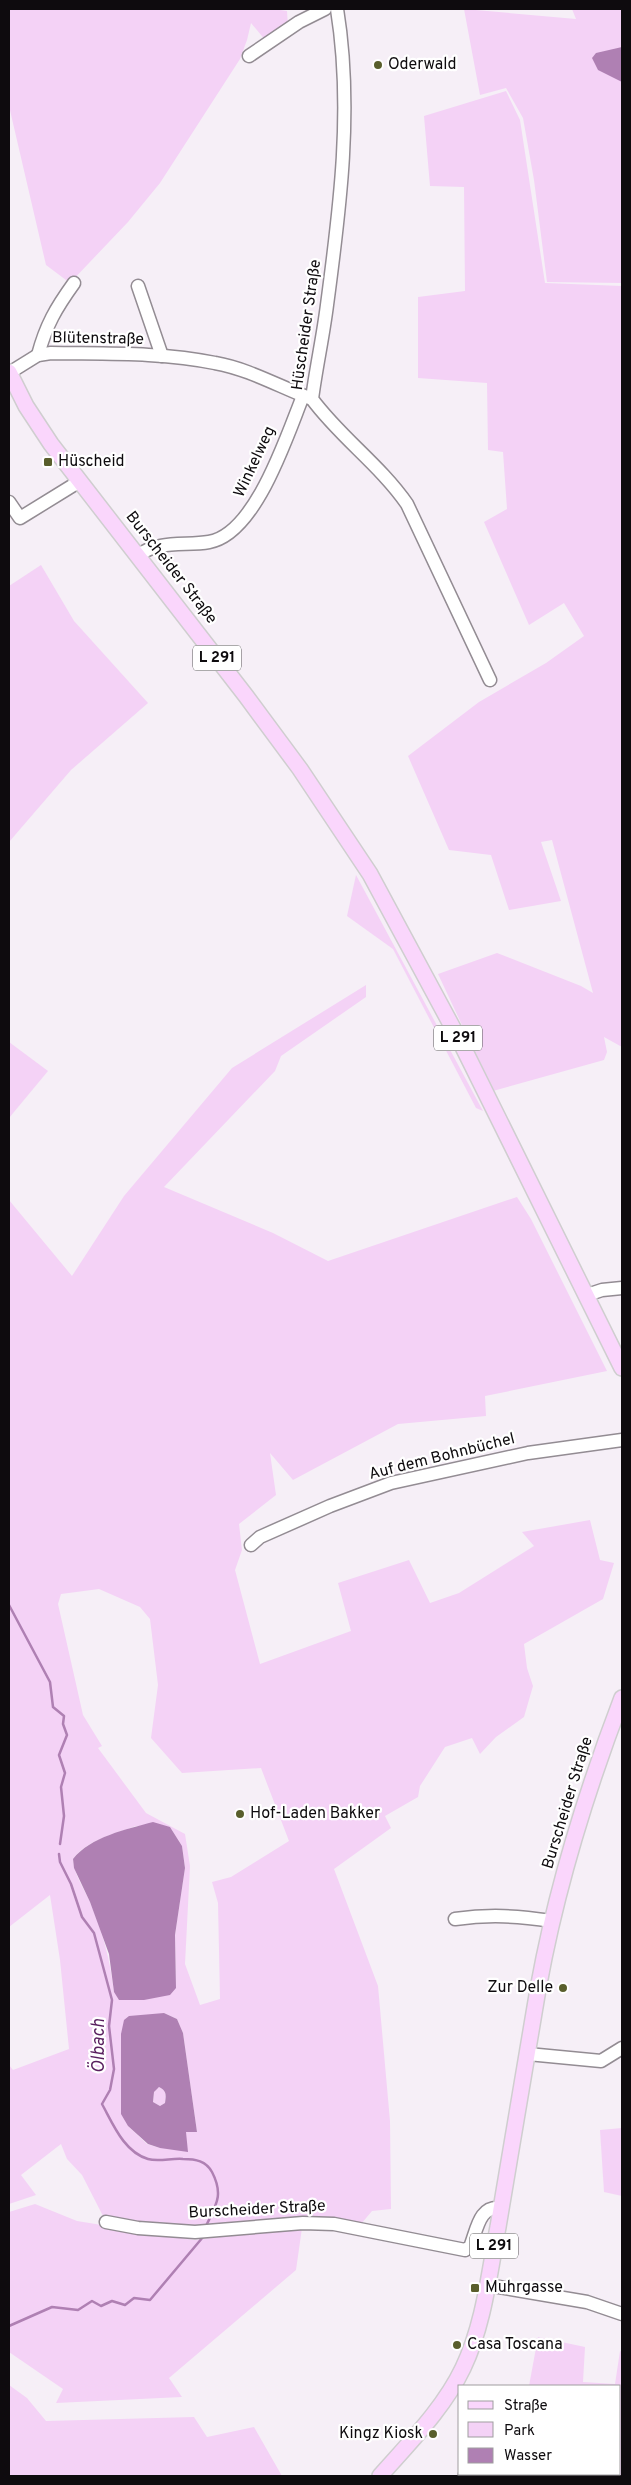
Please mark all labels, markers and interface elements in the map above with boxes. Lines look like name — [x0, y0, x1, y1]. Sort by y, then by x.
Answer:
place label: Oderwald — [388, 55, 456, 75]
marker: Oderwald — [372, 59, 384, 71]
street label: Hüscheider Straße — [288, 258, 326, 392]
street label: Blütenstraße — [52, 328, 144, 350]
street label: Winkelweg — [230, 423, 280, 501]
place label: Hüscheid — [58, 452, 124, 472]
marker: Hüscheid — [42, 456, 54, 468]
street label: Burscheider Straße — [121, 508, 221, 628]
road number: L 291 — [193, 646, 241, 670]
road number: L 291 — [434, 1026, 482, 1050]
street label: Auf dem Bohnbüchel — [367, 1429, 517, 1485]
street label: Burscheider Straße — [538, 1734, 598, 1872]
place label: Hof-Laden Bakker — [250, 1804, 380, 1824]
marker: Hof-Laden Bakker — [234, 1808, 246, 1820]
place label: Zur Delle — [487, 1978, 553, 1998]
marker: Zur Delle — [557, 1982, 569, 1994]
water label: Ölbach — [86, 2018, 111, 2073]
street label: Burscheider Straße — [188, 2196, 326, 2224]
road number: L 291 — [470, 2234, 518, 2258]
place label: Muhrgasse — [485, 2278, 563, 2298]
marker: Muhrgasse — [469, 2282, 481, 2294]
place label: Casa Toscana — [467, 2335, 563, 2355]
marker: Casa Toscana — [451, 2339, 463, 2351]
legend — [458, 2385, 621, 2475]
text: Straße — [504, 2397, 548, 2416]
text: Park — [504, 2422, 535, 2441]
place label: Kingz Kiosk — [339, 2424, 423, 2444]
marker: Kingz Kiosk — [427, 2428, 439, 2440]
text: Wasser — [504, 2447, 552, 2466]

